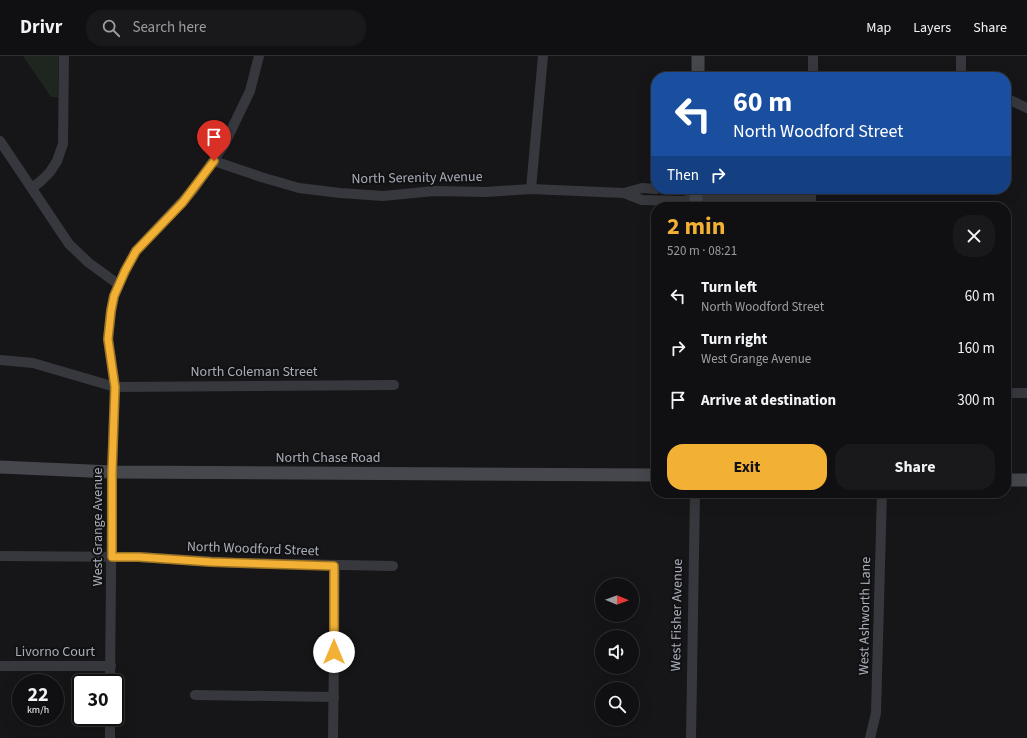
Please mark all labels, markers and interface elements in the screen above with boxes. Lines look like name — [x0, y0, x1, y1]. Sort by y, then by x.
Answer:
search box — [86, 10, 366, 46]
text: Drivr — [20, 14, 62, 41]
icon: search — [100, 17, 122, 39]
text: Search here — [132, 17, 206, 38]
text: Map — [866, 18, 891, 38]
text: Layers — [913, 18, 951, 38]
text: Share — [973, 18, 1007, 38]
text: 60 m — [733, 82, 792, 122]
icon: left — [667, 88, 719, 140]
text: North Woodford Street — [733, 119, 903, 144]
pin — [197, 120, 231, 161]
icon: arrive — [203, 126, 225, 148]
icon: right — [707, 164, 729, 186]
text: Then — [667, 165, 699, 186]
street label: North Serenity Avenue — [351, 167, 483, 189]
text: 2 min — [667, 209, 725, 244]
button: close — [953, 215, 995, 257]
text: 520 m · 08:21 — [667, 242, 737, 260]
text: Turn left — [701, 277, 757, 298]
icon: left — [667, 285, 689, 307]
text: 60 m — [965, 286, 995, 307]
text: North Woodford Street — [701, 298, 824, 316]
text: Turn right — [701, 329, 767, 350]
icon: right — [667, 337, 689, 359]
text: 160 m — [957, 338, 995, 359]
text: West Grange Avenue — [701, 350, 811, 368]
street label: North Coleman Street — [191, 362, 318, 382]
icon: arrive — [667, 389, 689, 411]
text: Arrive at destination — [701, 390, 836, 411]
text: 300 m — [957, 390, 995, 411]
button: Exit — [667, 444, 827, 490]
button: Share — [835, 444, 995, 490]
street label: North Chase Road — [276, 448, 380, 468]
street label: West Grange Avenue — [88, 468, 108, 586]
street label: North Woodford Street — [186, 537, 320, 561]
street label: West Ashworth Lane — [854, 557, 876, 675]
street label: West Fisher Avenue — [666, 558, 688, 672]
north arrow — [595, 578, 639, 622]
map controls — [595, 578, 639, 726]
button: sound — [595, 630, 639, 674]
position arrow — [313, 631, 355, 673]
street label: Livorno Court — [15, 642, 95, 662]
speed limit sign: 30 — [72, 674, 124, 726]
text: 22 — [27, 681, 49, 709]
button: search — [595, 682, 639, 726]
text: km/h — [27, 703, 49, 717]

